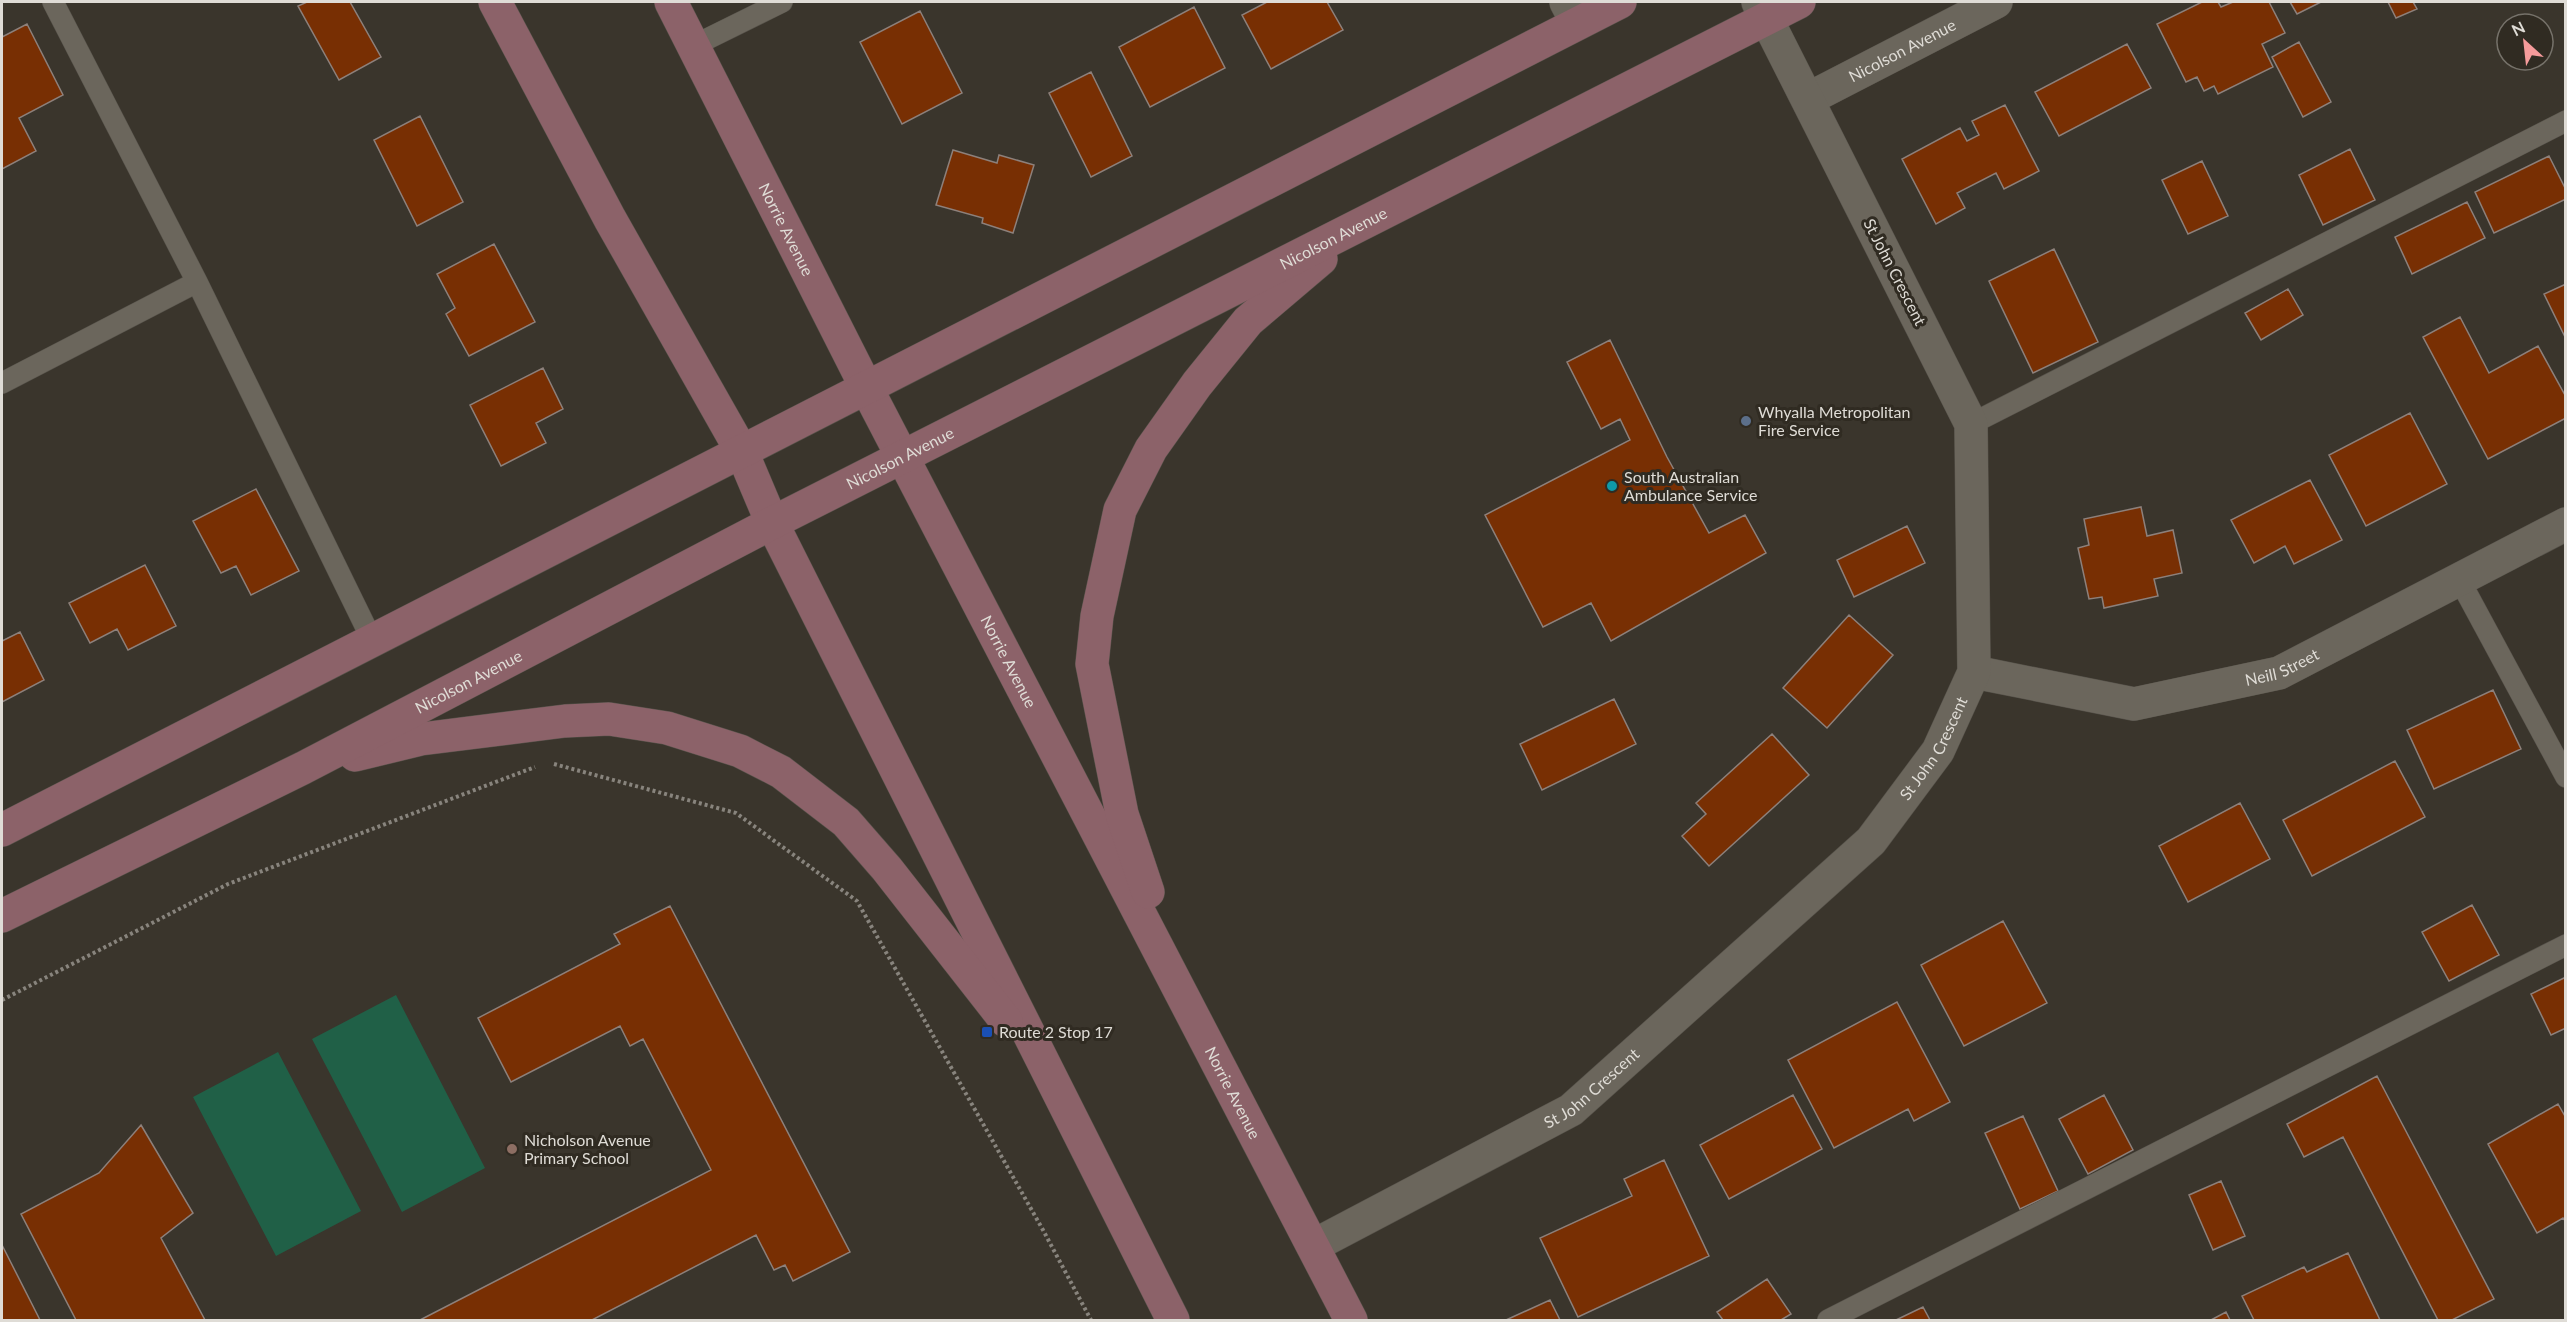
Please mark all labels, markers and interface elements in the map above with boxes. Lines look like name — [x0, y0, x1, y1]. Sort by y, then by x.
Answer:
north arrow — [2495, 12, 2555, 72]
street label: Nicolson Avenue — [1845, 14, 1959, 85]
text: N — [2508, 17, 2528, 39]
street label: Norrie Avenue — [755, 180, 818, 279]
street label: Nicolson Avenue — [1276, 203, 1390, 273]
street label: St John Crescent — [1860, 215, 1931, 329]
place label: Whyalla Metropolitan Fire Service — [1758, 402, 1910, 439]
marker: Whyalla Metropolitan Fire Service — [1739, 414, 1753, 428]
street label: Nicolson Avenue — [843, 423, 957, 493]
place label: South Australian Ambulance Service — [1624, 467, 1757, 504]
marker: South Australian Ambulance Service — [1605, 479, 1619, 493]
street label: Norrie Avenue — [977, 612, 1041, 711]
street label: Neill Street — [2243, 644, 2322, 689]
street label: Nicolson Avenue — [412, 645, 525, 717]
street label: St John Crescent — [1895, 693, 1971, 803]
place label: Route 2 Stop 17 — [999, 1022, 1113, 1041]
marker: Route 2 Stop 17 — [980, 1025, 994, 1039]
street label: Norrie Avenue — [1201, 1043, 1265, 1142]
street label: St John Crescent — [1540, 1044, 1643, 1132]
place label: Nicholson Avenue Primary School — [524, 1130, 651, 1167]
marker: Nicholson Avenue Primary School — [505, 1142, 519, 1156]

